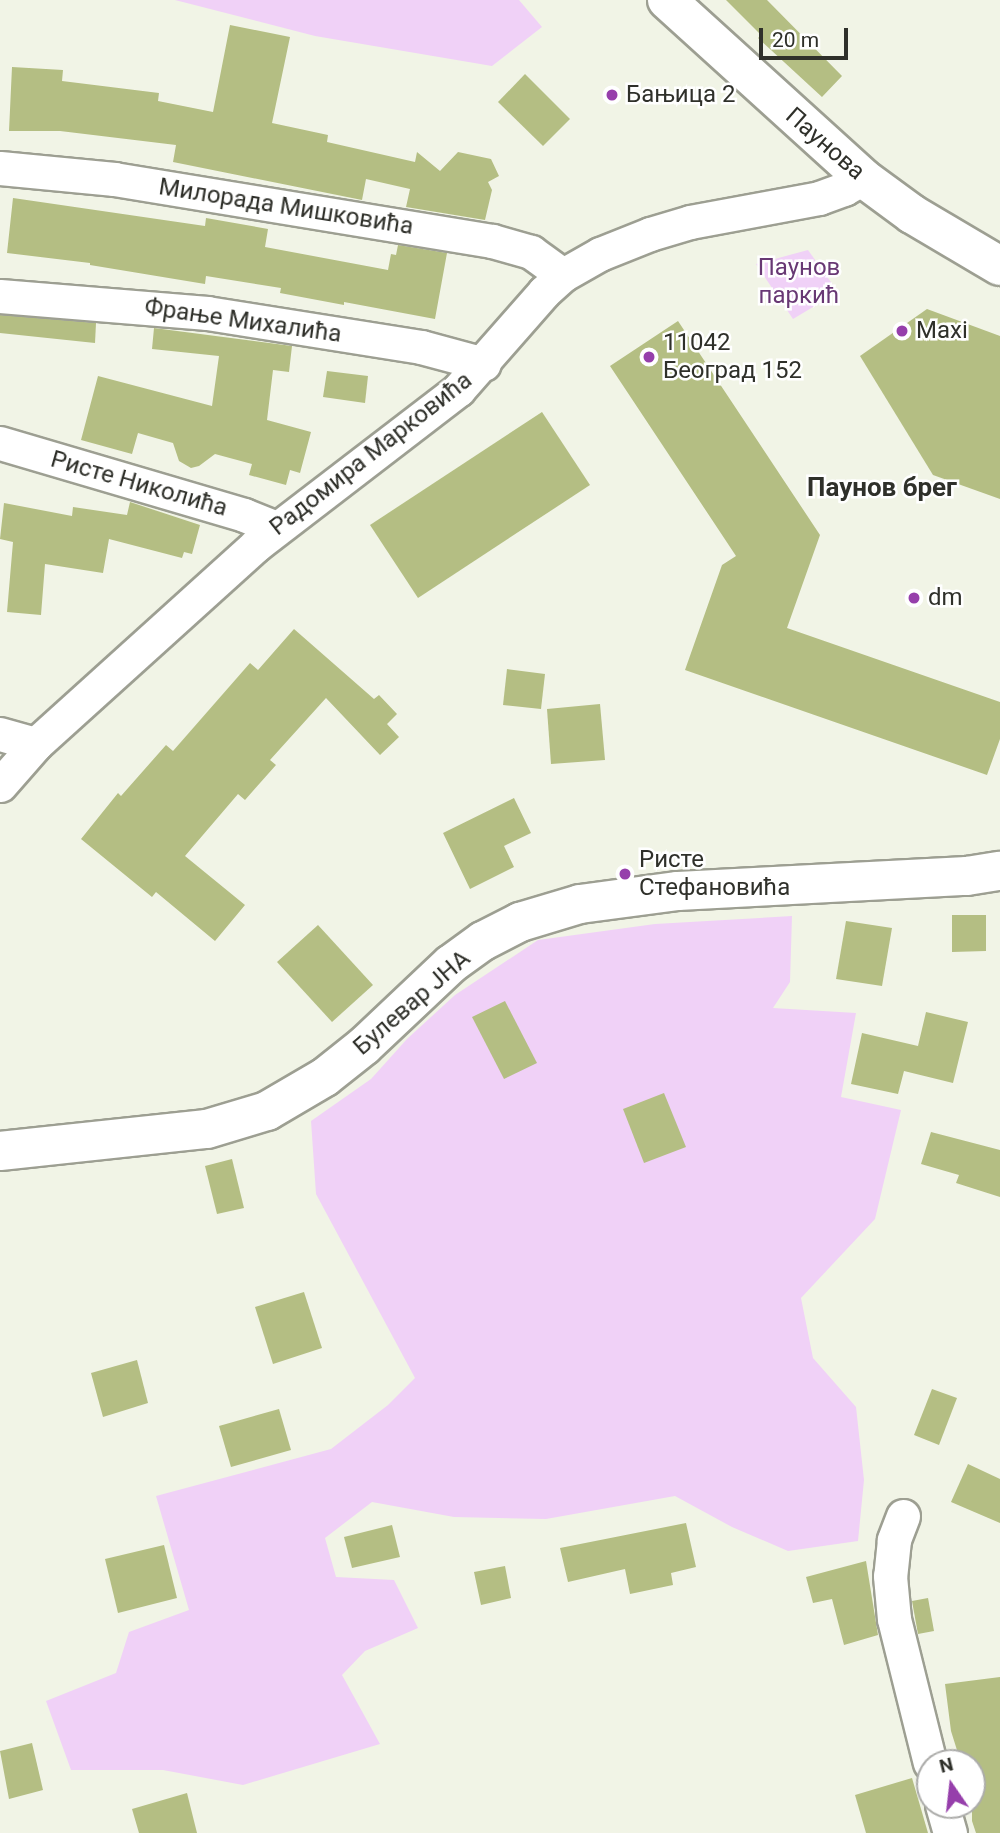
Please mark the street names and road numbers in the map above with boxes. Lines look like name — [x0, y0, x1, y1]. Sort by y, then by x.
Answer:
street label: Паунова — [779, 102, 871, 186]
street label: Милорада Мишковића — [157, 173, 415, 241]
street label: Фрање Михалића — [143, 293, 343, 349]
street label: Радомира Марковића — [264, 366, 478, 542]
street label: Ристе Николића — [47, 445, 231, 523]
street label: Булевар ЈНА — [348, 945, 476, 1061]

